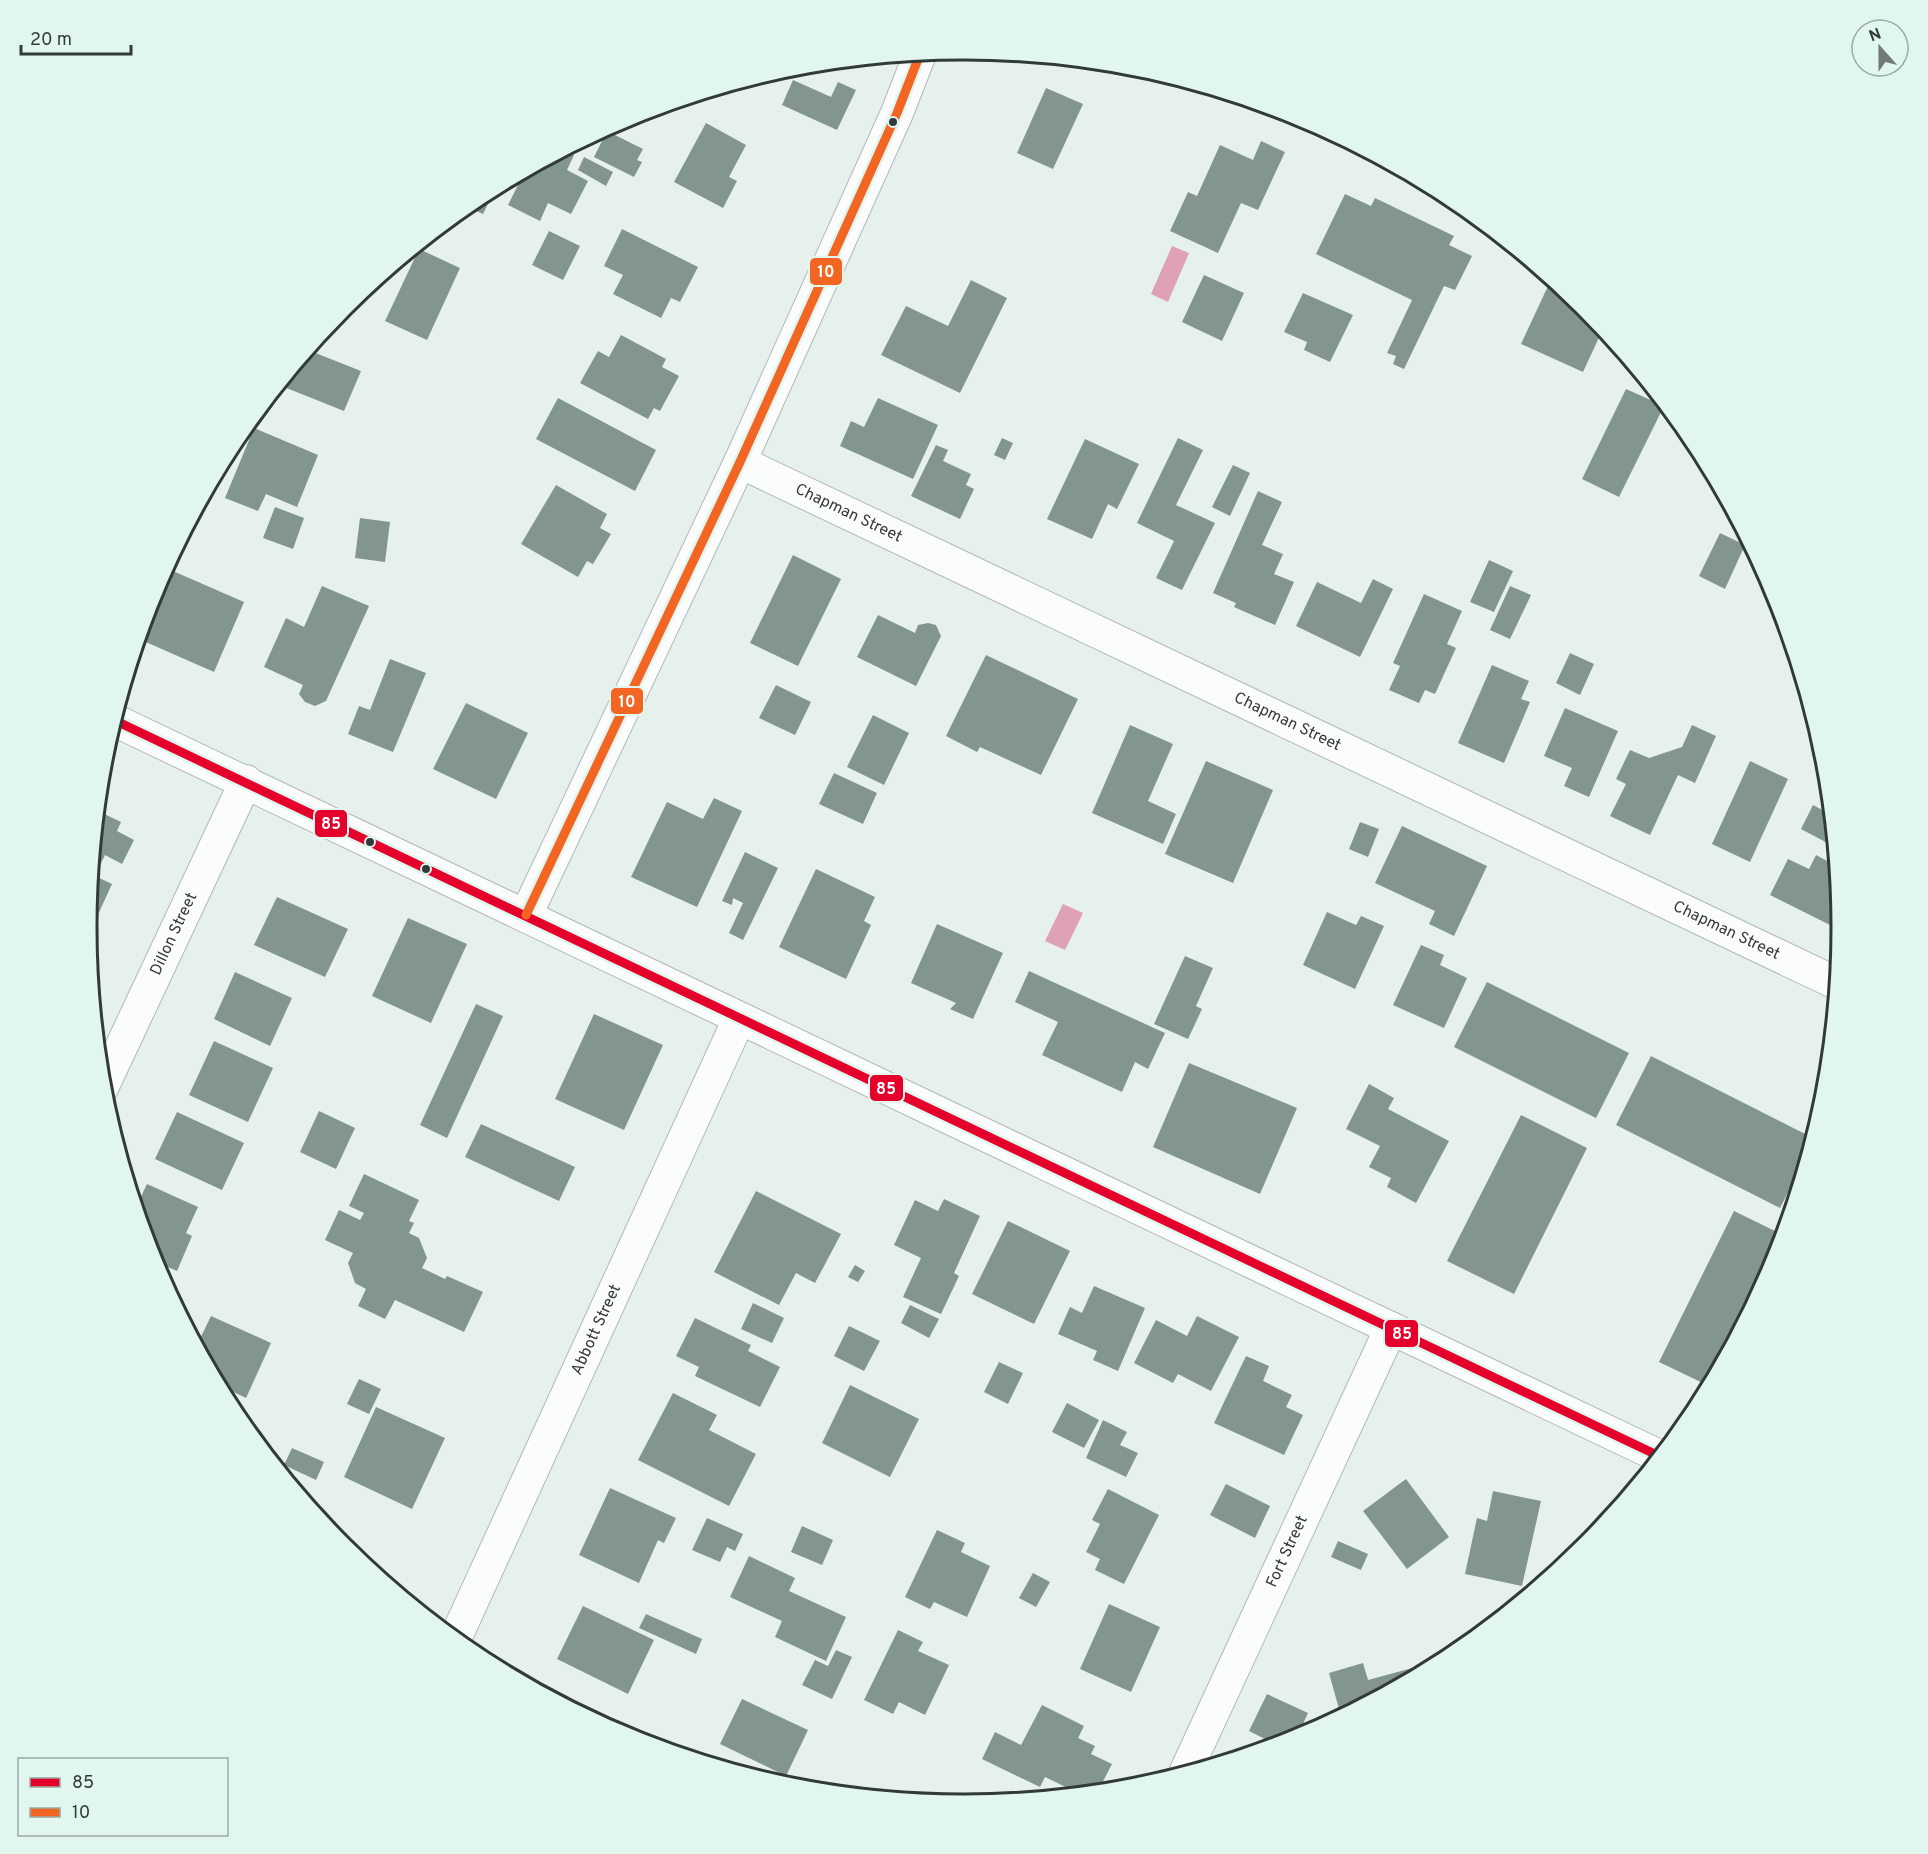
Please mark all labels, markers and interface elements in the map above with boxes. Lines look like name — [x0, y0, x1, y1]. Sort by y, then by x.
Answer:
scale bar — [21, 18, 130, 56]
north arrow — [1850, 18, 1910, 78]
text: N — [1866, 24, 1884, 47]
text: 20 m — [30, 29, 72, 52]
unlabelled marker — [887, 116, 899, 128]
line badge: 10 — [809, 257, 843, 286]
text: 10 — [818, 263, 834, 283]
street label: Chapman Street — [792, 480, 905, 547]
line badge: 10 — [610, 687, 644, 715]
street label: Chapman Street — [1231, 688, 1344, 756]
text: 10 — [619, 693, 635, 713]
line badge: 85 — [314, 809, 348, 838]
text: 85 — [321, 815, 341, 835]
unlabelled marker — [364, 836, 376, 848]
unlabelled marker — [420, 863, 432, 875]
street label: Dillon Street — [146, 889, 202, 979]
street label: Chapman Street — [1669, 897, 1783, 965]
line badge: 85 — [869, 1074, 904, 1102]
text: 85 — [876, 1080, 896, 1100]
street label: Abbott Street — [567, 1281, 626, 1378]
line badge: 85 — [1384, 1319, 1419, 1348]
text: 85 — [1392, 1325, 1412, 1345]
street label: Fort Street — [1262, 1512, 1313, 1591]
legend — [18, 1758, 228, 1836]
text: 85 — [72, 1772, 94, 1795]
text: 10 — [72, 1802, 90, 1825]

